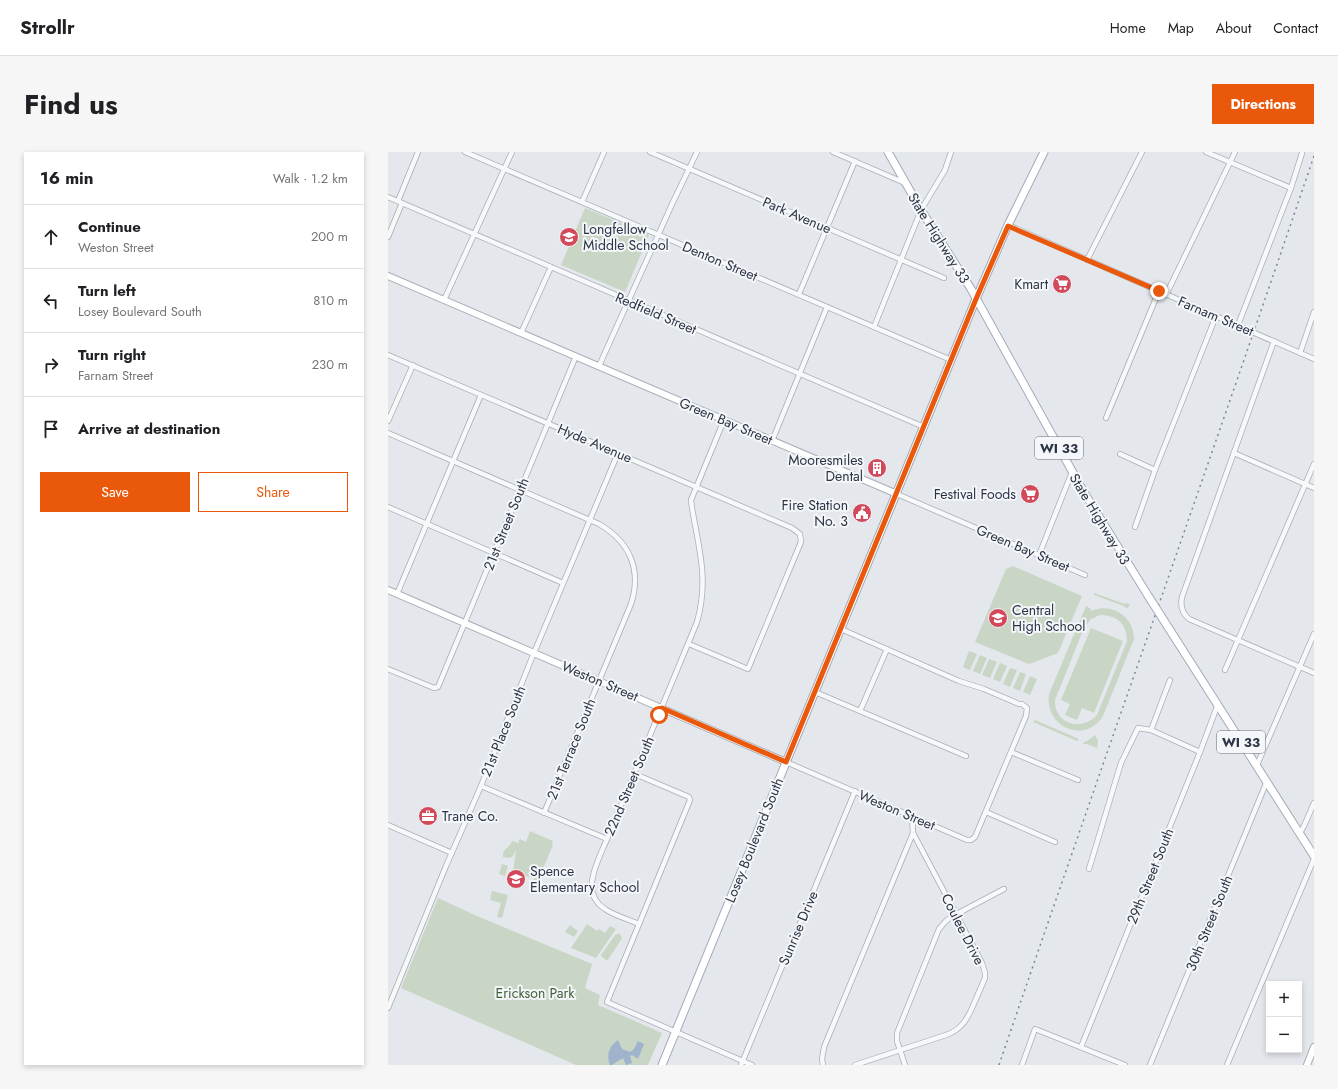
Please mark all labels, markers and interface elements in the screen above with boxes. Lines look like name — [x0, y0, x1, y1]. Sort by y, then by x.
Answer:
text: Strollr — [20, 14, 75, 41]
text: Home — [1110, 18, 1146, 38]
text: Map — [1168, 18, 1194, 38]
text: About — [1216, 18, 1251, 38]
text: Contact — [1273, 18, 1318, 38]
text: Find us — [24, 84, 118, 125]
button: Directions — [1212, 84, 1314, 124]
text: 16 min — [40, 166, 94, 190]
text: Walk · 1.2 km — [273, 169, 348, 188]
street label: State Highway 33 — [903, 189, 975, 287]
street label: Park Avenue — [760, 192, 834, 238]
text: Continue — [78, 216, 141, 238]
place label: Longfellow Middle School — [583, 219, 669, 255]
icon: ahead — [40, 226, 62, 248]
school or university icon: Longfellow Middle School — [558, 226, 580, 248]
text: 200 m — [311, 227, 348, 246]
street label: Denton Street — [679, 236, 761, 286]
text: Weston Street — [78, 238, 154, 257]
supermarket icon: Kmart — [1051, 273, 1073, 295]
place label: Kmart — [1014, 274, 1049, 294]
text: Turn left — [78, 280, 136, 302]
route end — [1150, 282, 1168, 300]
street label: Redfield Street — [612, 287, 700, 339]
icon: left — [40, 290, 62, 312]
text: 810 m — [313, 291, 348, 310]
street label: Farnam Street — [1175, 291, 1258, 341]
text: Losey Boulevard South — [78, 302, 202, 321]
text: Turn right — [78, 344, 146, 366]
icon: right — [40, 354, 62, 376]
text: 230 m — [312, 355, 348, 374]
text: Farnam Street — [78, 366, 153, 385]
street label: Green Bay Street — [676, 392, 776, 450]
icon: arrive — [40, 418, 62, 440]
text: Arrive at destination — [78, 418, 220, 440]
street label: Hyde Avenue — [555, 418, 635, 468]
road number: WI 33 — [1035, 437, 1083, 459]
place label: Mooresmiles Dental — [788, 450, 863, 486]
building icon: Mooresmiles Dental — [866, 457, 888, 479]
street label: State Highway 33 — [1065, 470, 1135, 569]
button: Save — [40, 472, 190, 512]
button: Share — [198, 472, 348, 512]
street label: 21st Street South — [478, 475, 534, 573]
supermarket icon: Festival Foods — [1019, 483, 1041, 505]
place label: Festival Foods — [934, 484, 1016, 504]
place label: Fire Station No. 3 — [782, 495, 848, 531]
public building icon: Fire Station No. 3 — [851, 502, 873, 524]
street label: Green Bay Street — [973, 519, 1073, 577]
place label: Central High School — [1012, 600, 1085, 636]
school or university icon: Central High School — [987, 607, 1009, 629]
street label: Weston Street — [559, 656, 642, 706]
street label: 21st Place South — [476, 682, 530, 780]
street label: 21st Terrace South — [542, 695, 600, 803]
route start — [650, 706, 668, 724]
road number: WI 33 — [1217, 731, 1265, 753]
street label: 22nd Street South — [599, 733, 659, 839]
street label: Losey Boulevard South — [720, 774, 788, 906]
street label: Weston Street — [856, 785, 939, 835]
office icon: Trane Co. — [417, 805, 439, 827]
place label: Trane Co. — [442, 806, 498, 826]
street label: 29th Street South — [1122, 825, 1178, 927]
place label: Spence Elementary School — [530, 861, 640, 897]
school or university icon: Spence Elementary School — [505, 868, 527, 890]
street label: 30th Street South — [1181, 872, 1237, 974]
street label: Sunrise Drive — [773, 888, 823, 968]
street label: Coulee Drive — [936, 890, 990, 968]
map controls — [1266, 981, 1302, 1053]
button: + — [1266, 981, 1302, 1017]
park label: Erickson Park — [496, 983, 575, 1003]
button: − — [1266, 1017, 1302, 1053]

